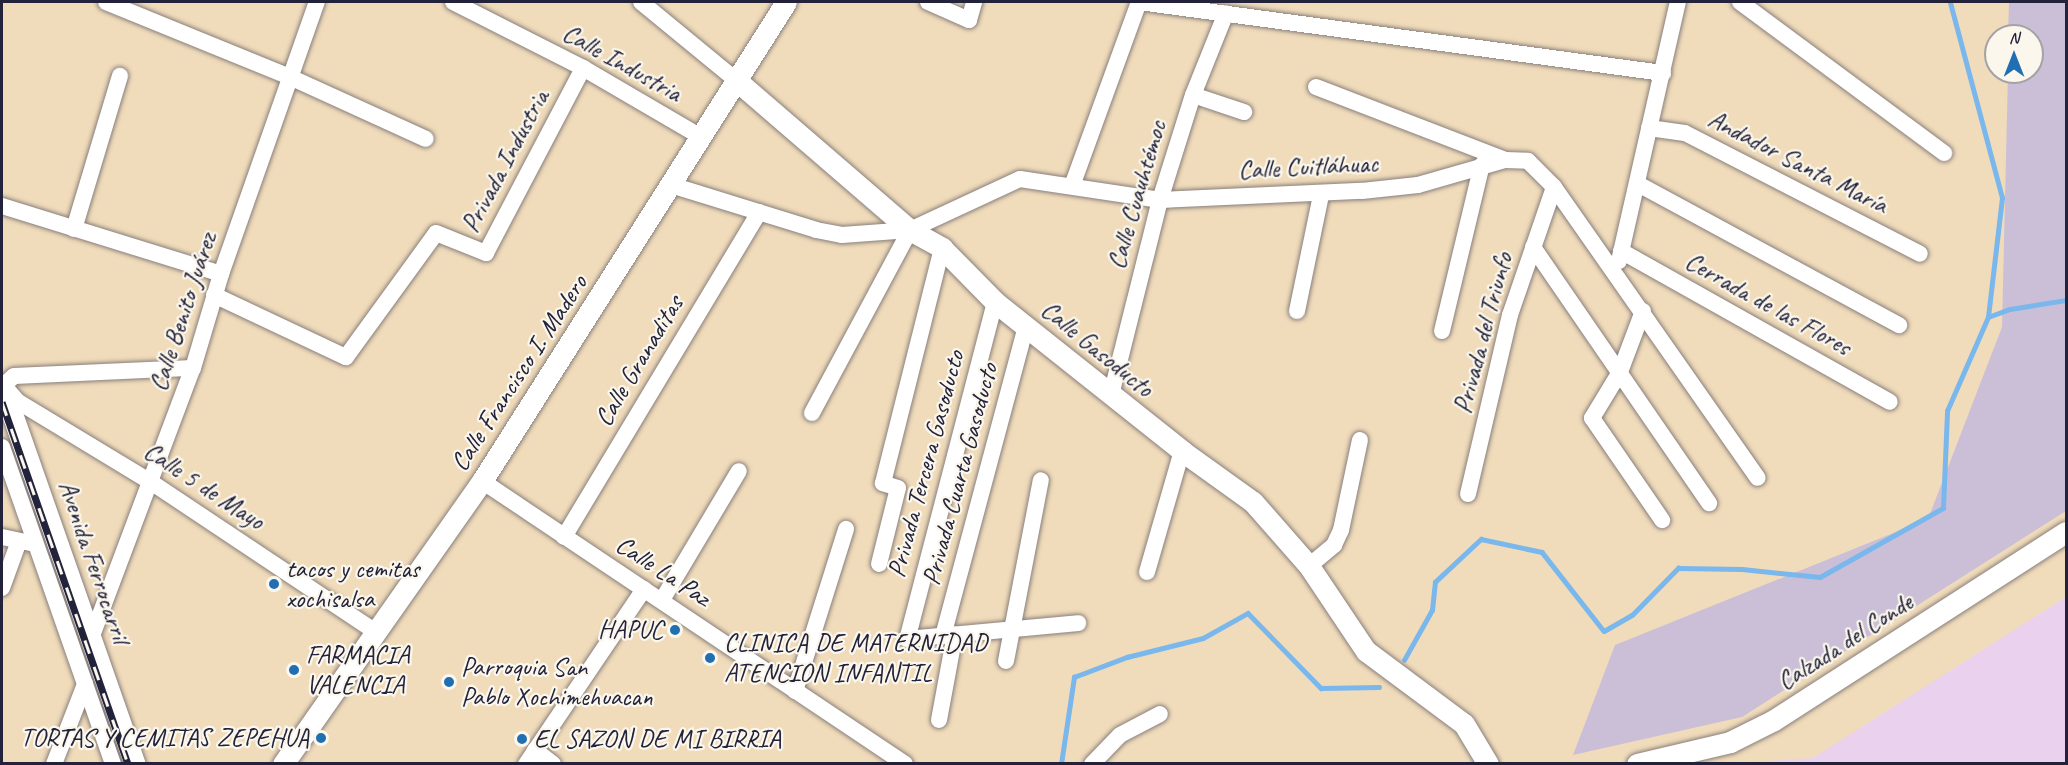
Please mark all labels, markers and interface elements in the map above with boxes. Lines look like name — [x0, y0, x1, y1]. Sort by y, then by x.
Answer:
street label: Calle Industria — [557, 18, 687, 108]
north arrow — [1984, 24, 2044, 84]
text: N — [2009, 28, 2019, 48]
street label: Privada Industria — [454, 85, 556, 237]
street label: Andador Santa María — [1703, 103, 1893, 221]
street label: Calle Cuauhtémoc — [1101, 118, 1173, 272]
street label: Calle Cuitláhuac — [1238, 148, 1378, 186]
street label: Calle Benito Juárez — [143, 229, 223, 395]
street label: Cerrada de las Flores — [1679, 245, 1857, 363]
street label: Privada del Triunfo — [1447, 250, 1519, 416]
street label: Calle Francisco I. Madero — [444, 269, 594, 477]
street label: Calle Granaditas — [588, 290, 690, 432]
street label: Calle Gasoducto — [1034, 294, 1160, 404]
street label: Privada Tercera Gasoducto — [881, 347, 971, 581]
street label: Privada Cuarta Gasoducto — [915, 359, 1005, 589]
street label: Calle 5 de Mayo — [138, 435, 270, 537]
street label: Avenida Ferrocarril — [52, 477, 136, 647]
street label: Calle La Paz — [610, 529, 716, 613]
place label: tacos y cemitas xochisalsa — [286, 553, 421, 614]
marker: tacos y cemitas xochisalsa — [267, 577, 281, 591]
street label: Calzada del Conde — [1772, 587, 1918, 697]
place label: HAPUC — [598, 614, 663, 646]
marker: HAPUC — [668, 623, 682, 637]
place label: CLINICA DE MATERNIDAD ATENCION INFANTIL — [724, 627, 988, 688]
place label: FARMACIA VALENCIA — [306, 639, 409, 700]
marker: CLINICA DE MATERNIDAD ATENCION INFANTIL — [701, 649, 719, 667]
place label: Parroquia San Pablo Xochimehuacan — [461, 651, 650, 712]
marker: FARMACIA VALENCIA — [287, 663, 301, 677]
marker: Parroquia San Pablo Xochimehuacan — [442, 675, 456, 689]
place label: TORTAS Y CEMITAS ZEPEHUA — [18, 722, 309, 754]
place label: EL SAZON DE MI BIRRIA — [534, 723, 781, 755]
marker: TORTAS Y CEMITAS ZEPEHUA — [314, 731, 328, 745]
marker: EL SAZON DE MI BIRRIA — [515, 732, 529, 746]

